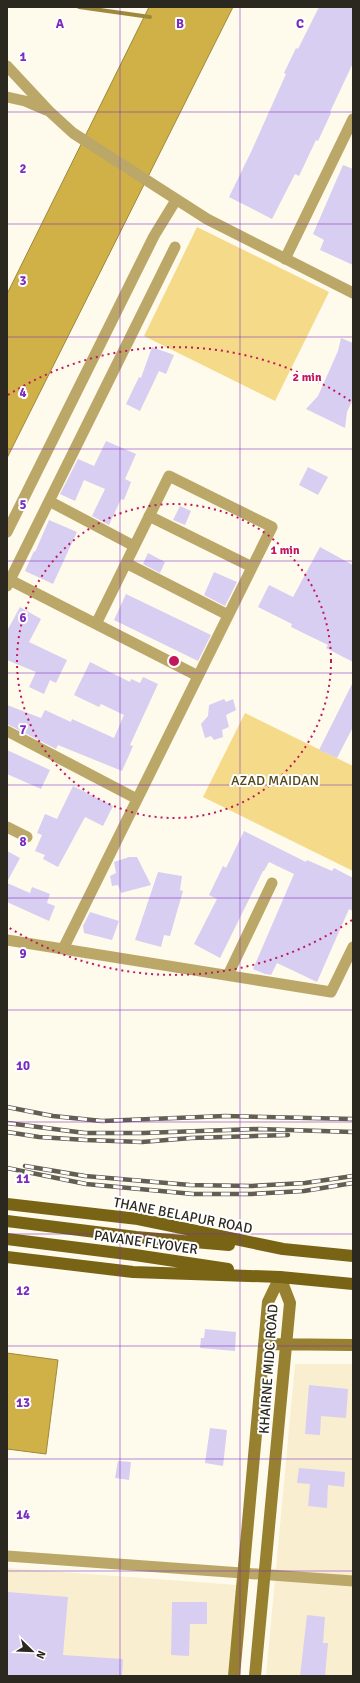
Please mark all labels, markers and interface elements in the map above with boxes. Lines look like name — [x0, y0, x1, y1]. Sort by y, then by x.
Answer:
text: A — [56, 16, 65, 32]
text: B — [176, 16, 184, 32]
text: C — [296, 16, 304, 32]
text: 1 — [19, 49, 27, 65]
text: 2 — [19, 161, 27, 177]
text: 3 — [19, 273, 27, 289]
text: 2 min — [293, 370, 322, 385]
text: 4 — [19, 385, 27, 401]
text: 5 — [19, 497, 27, 513]
text: 1 min — [271, 543, 300, 558]
text: 6 — [19, 610, 27, 626]
centre of rings — [167, 654, 181, 668]
text: 7 — [19, 722, 27, 738]
park label: AZAD MAIDAN — [231, 772, 319, 789]
text: 8 — [19, 834, 27, 850]
text: 9 — [19, 946, 27, 962]
text: 10 — [16, 1058, 30, 1074]
text: 11 — [16, 1171, 30, 1187]
street label: THANE BELAPUR ROAD — [112, 1194, 254, 1237]
street label: PAVANE FLYOVER — [93, 1227, 199, 1258]
text: 12 — [16, 1283, 30, 1299]
street label: KHAIRNE MIDC ROAD — [255, 1303, 282, 1435]
text: 13 — [16, 1395, 30, 1411]
text: 14 — [16, 1507, 30, 1523]
north arrow — [12, 1631, 52, 1671]
text: N — [33, 1649, 48, 1661]

